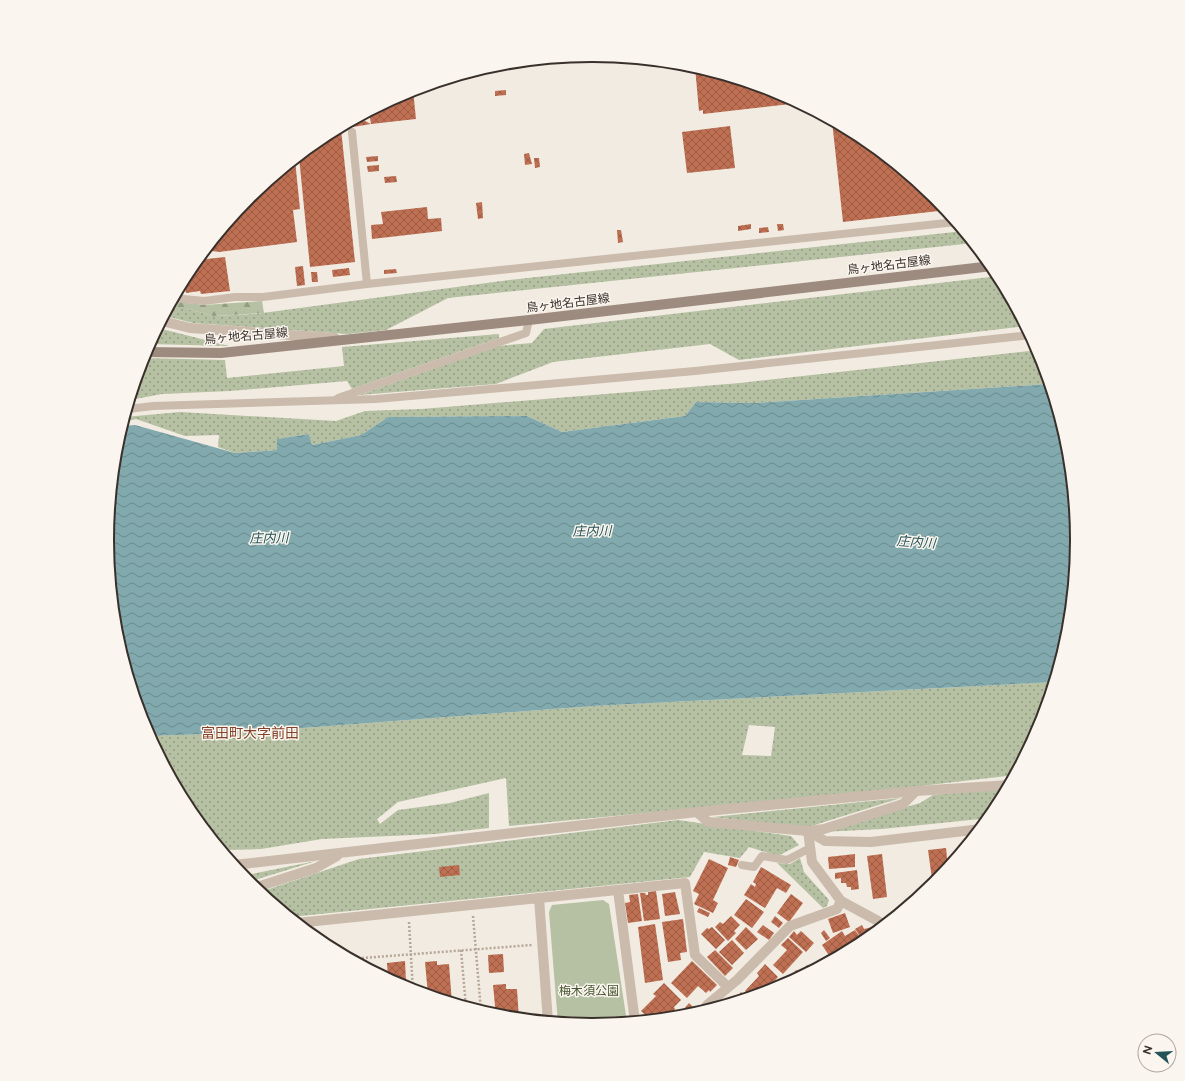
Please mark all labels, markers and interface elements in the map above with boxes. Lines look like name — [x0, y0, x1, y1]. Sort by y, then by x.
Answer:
street label: 鳥ヶ地名古屋線 — [846, 253, 932, 277]
street label: 鳥ヶ地名古屋線 — [525, 291, 611, 315]
street label: 鳥ヶ地名古屋線 — [204, 325, 288, 347]
water label: 庄内川 — [572, 523, 614, 539]
water label: 庄内川 — [249, 530, 291, 546]
water label: 庄内川 — [896, 533, 938, 551]
district label: 富田町大字前田 — [201, 725, 299, 741]
park label: 梅木須公園 — [559, 984, 619, 998]
north arrow — [1137, 1033, 1177, 1073]
text: N — [1140, 1044, 1155, 1056]

